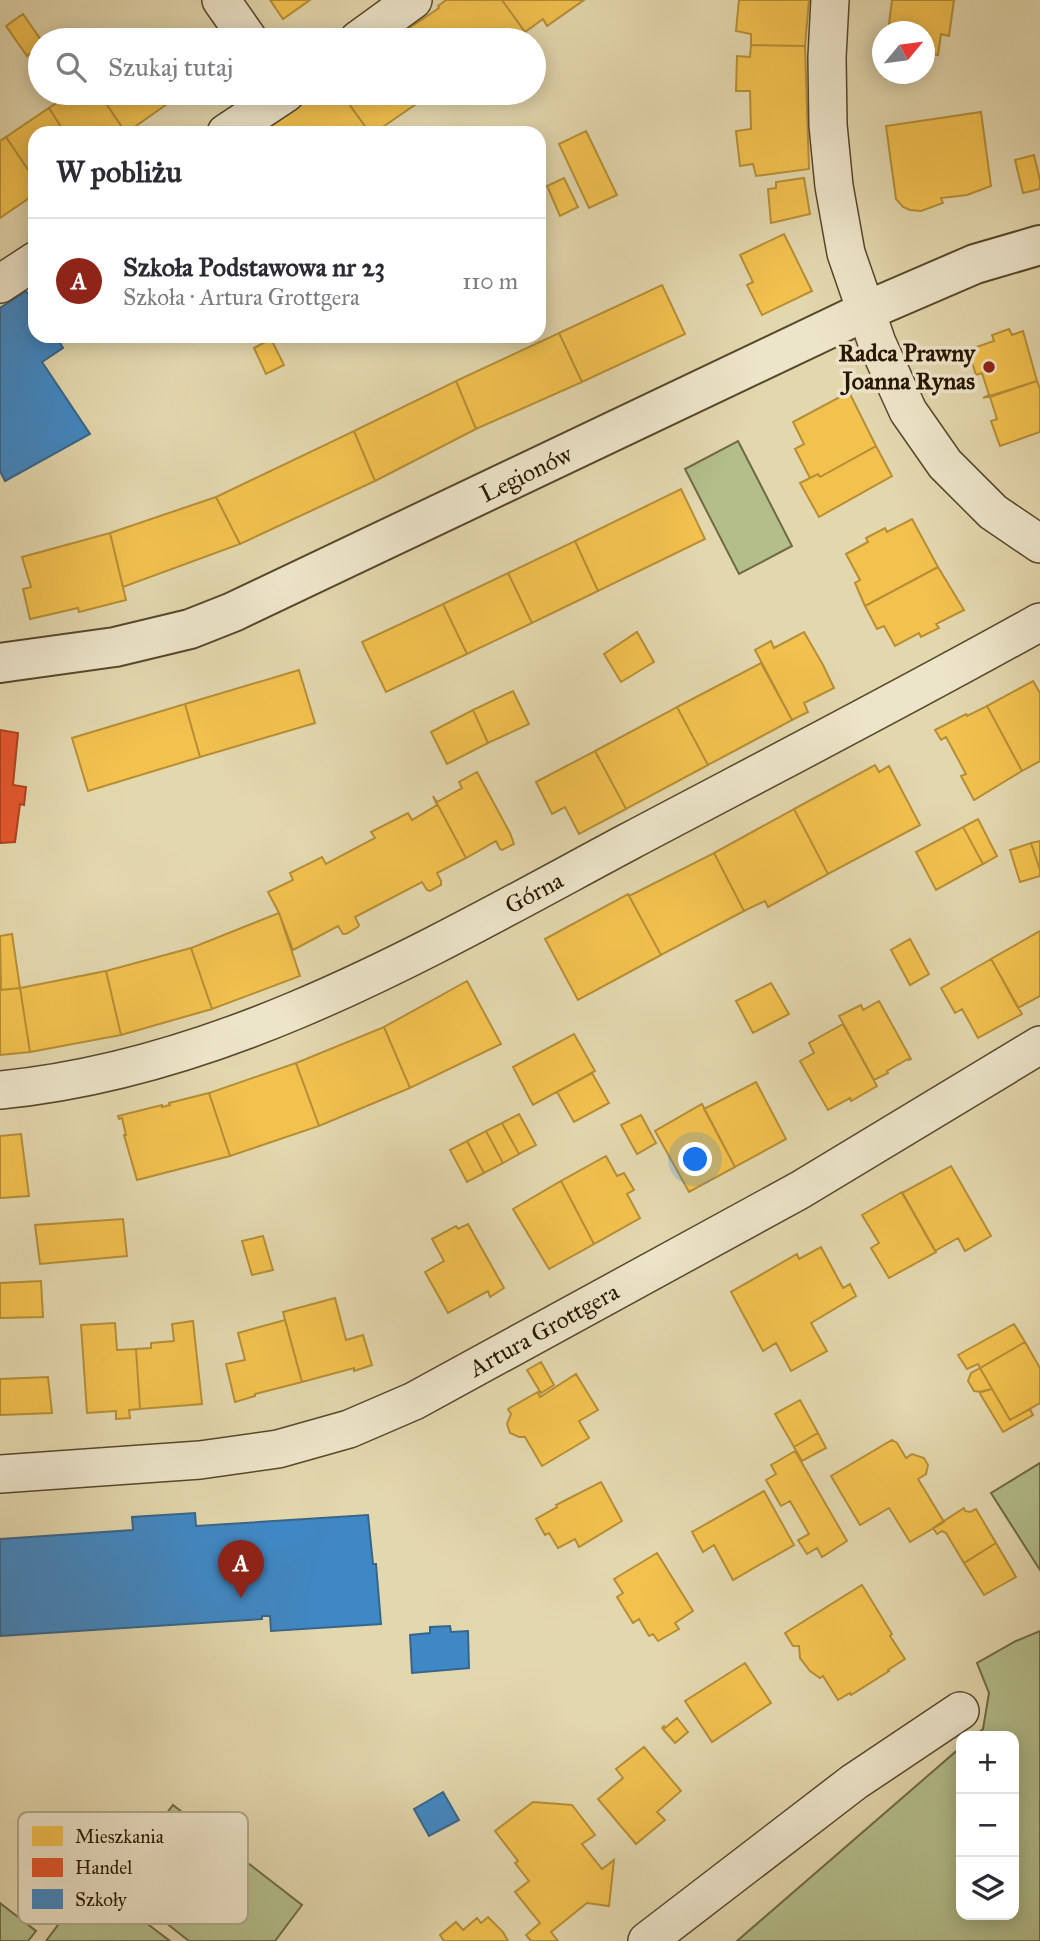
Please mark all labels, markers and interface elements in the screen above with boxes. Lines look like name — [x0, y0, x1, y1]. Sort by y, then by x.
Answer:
north arrow — [872, 21, 935, 84]
search box — [28, 28, 546, 105]
icon: search — [52, 48, 90, 86]
text: Szukaj tutaj — [108, 51, 233, 83]
text: W pobliżu — [56, 154, 182, 190]
text: Szkoła Podstawowa nr 23 — [123, 251, 385, 283]
text: A — [71, 267, 87, 295]
text: 110 m — [462, 267, 518, 295]
text: Szkoła · Artura Grottgera — [123, 283, 360, 311]
place label: Radca Prawny Joanna Rynas — [838, 338, 977, 396]
marker: Radca Prawny Joanna Rynas — [981, 359, 997, 375]
street label: Legionów — [475, 438, 578, 509]
street label: Górna — [500, 865, 569, 921]
your location — [678, 1142, 712, 1176]
street label: Artura Grottgera — [463, 1276, 625, 1384]
pin: A — [218, 1540, 264, 1598]
map controls — [956, 1731, 1019, 1920]
button: + — [956, 1731, 1019, 1794]
button: − — [956, 1794, 1019, 1857]
legend — [18, 1812, 248, 1924]
text: Mieszkania — [75, 1825, 165, 1848]
text: Handel — [75, 1856, 133, 1879]
button: layers — [956, 1857, 1019, 1920]
text: Szkoły — [75, 1888, 128, 1911]

